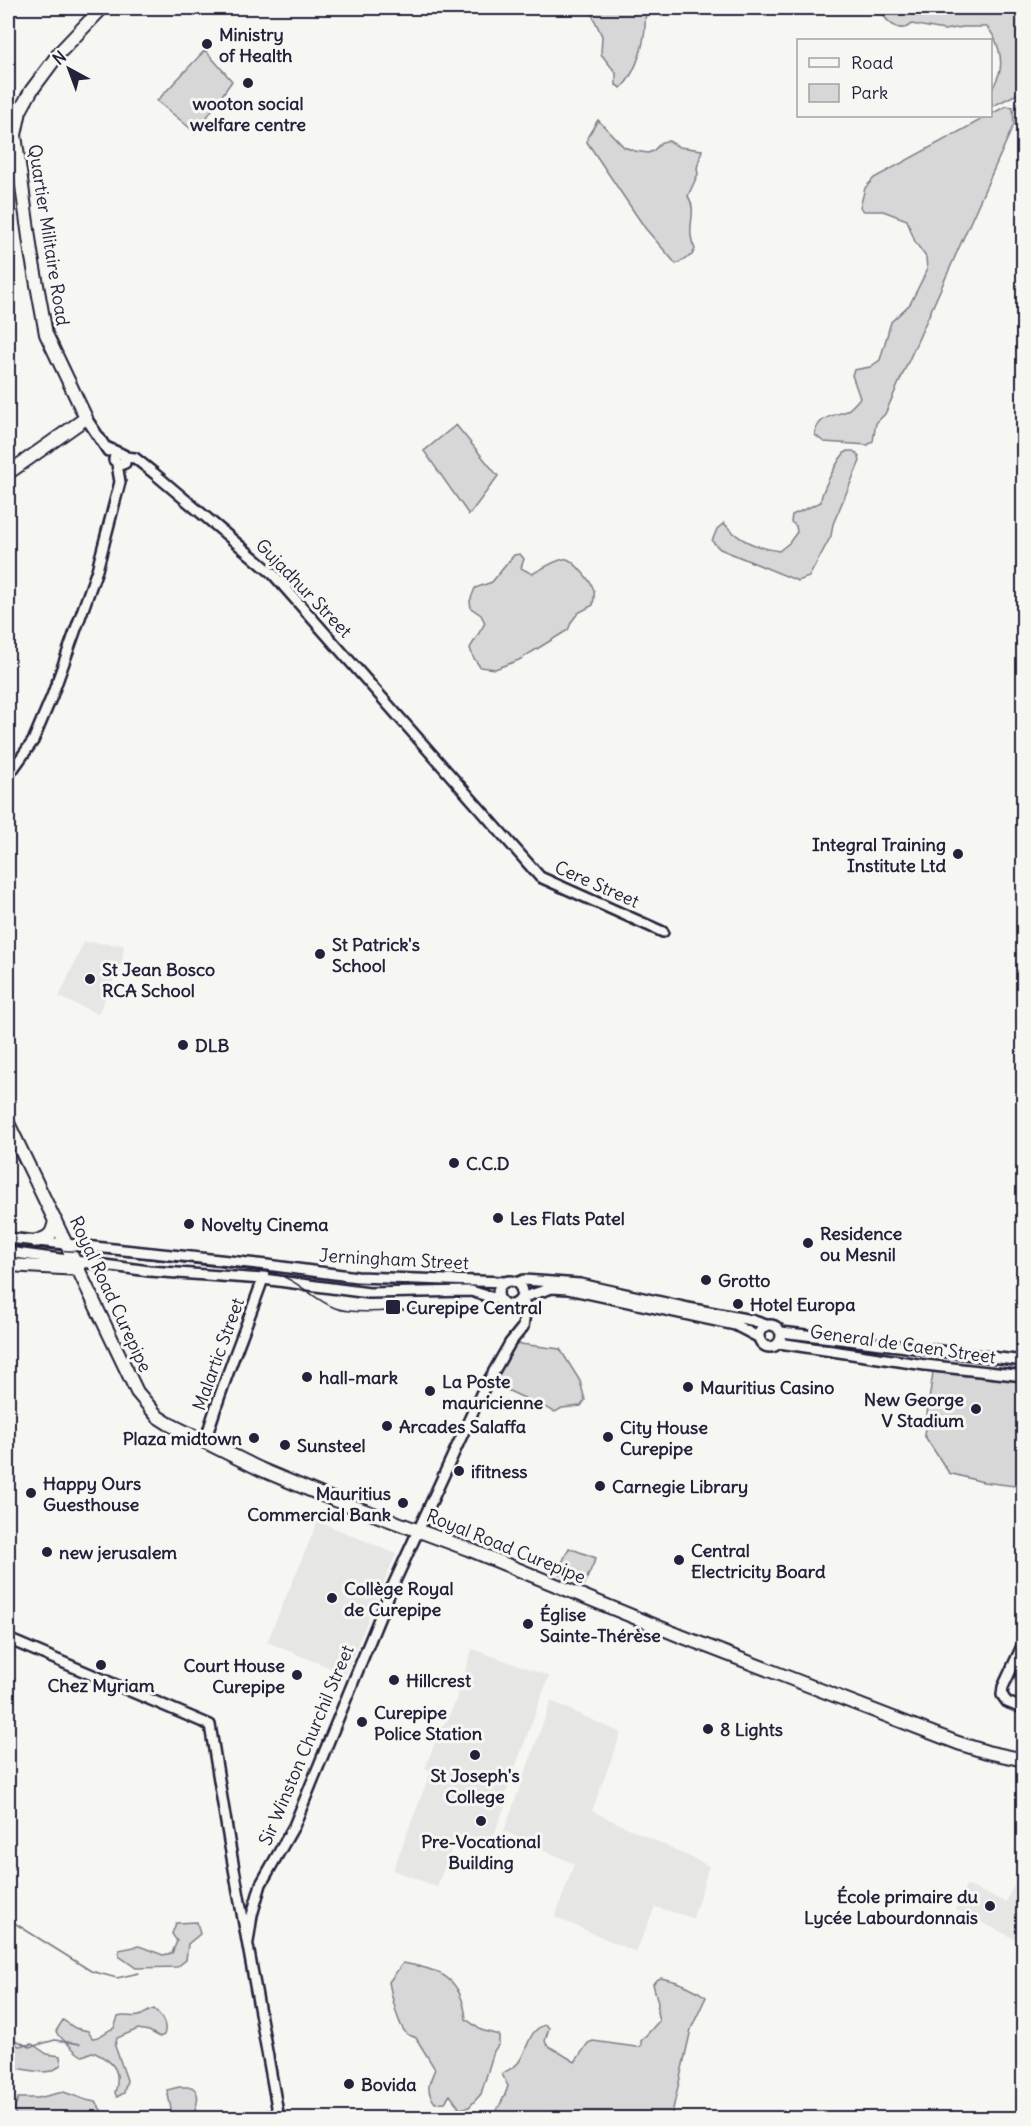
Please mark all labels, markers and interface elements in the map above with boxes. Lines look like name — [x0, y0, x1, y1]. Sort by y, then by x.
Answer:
place label: Ministry of Health — [219, 23, 293, 67]
marker: Ministry of Health — [200, 37, 214, 51]
north arrow — [39, 39, 99, 99]
legend — [797, 39, 992, 117]
text: N — [48, 47, 70, 69]
text: Road — [851, 51, 894, 74]
marker: wooton social welfare centre — [241, 76, 255, 90]
text: Park — [851, 81, 888, 104]
place label: wooton social welfare centre — [190, 92, 306, 136]
street label: Quartier Militaire Road — [23, 143, 75, 328]
street label: Gujadhur Street — [251, 534, 357, 642]
place label: Integral Training Institute Ltd — [812, 833, 946, 877]
marker: Integral Training Institute Ltd — [951, 847, 965, 861]
street label: Cere Street — [551, 855, 643, 913]
place label: St Patrick's School — [332, 933, 420, 977]
marker: St Patrick's School — [313, 947, 327, 961]
place label: St Jean Bosco RCA School — [102, 958, 215, 1002]
marker: St Jean Bosco RCA School — [83, 972, 97, 986]
place label: DLB — [195, 1034, 230, 1057]
marker: DLB — [176, 1038, 190, 1052]
place label: C.C.D — [466, 1152, 510, 1175]
marker: C.C.D — [447, 1156, 461, 1170]
place label: Les Flats Patel — [510, 1207, 625, 1230]
marker: Les Flats Patel — [491, 1211, 505, 1225]
street label: Royal Road Curepipe — [65, 1212, 157, 1376]
place label: Novelty Cinema — [201, 1213, 329, 1236]
marker: Novelty Cinema — [182, 1217, 196, 1231]
place label: Residence ou Mesnil — [820, 1222, 902, 1266]
marker: Residence ou Mesnil — [801, 1236, 815, 1250]
street label: Jerningham Street — [319, 1244, 469, 1274]
place label: Grotto — [718, 1269, 770, 1292]
marker: Grotto — [699, 1273, 713, 1287]
place label: Hotel Europa — [750, 1293, 855, 1316]
street label: Malartic Street — [187, 1295, 249, 1413]
place label: Curepipe Central — [406, 1296, 542, 1319]
marker: Hotel Europa — [731, 1297, 745, 1311]
marker: Curepipe Central — [384, 1298, 402, 1316]
street label: General de Caen Street — [809, 1320, 997, 1368]
place label: hall-mark — [319, 1366, 398, 1389]
marker: hall-mark — [300, 1370, 314, 1384]
place label: La Poste mauricienne — [442, 1370, 544, 1414]
place label: Mauritius Casino — [700, 1376, 834, 1399]
marker: Mauritius Casino — [681, 1380, 695, 1394]
marker: La Poste mauricienne — [423, 1384, 437, 1398]
place label: New George V Stadium — [864, 1388, 964, 1432]
marker: New George V Stadium — [969, 1402, 983, 1416]
place label: Arcades Salaffa — [399, 1415, 526, 1438]
place label: City House Curepipe — [620, 1416, 708, 1460]
marker: Arcades Salaffa — [380, 1419, 394, 1433]
place label: Plaza midtown — [123, 1427, 243, 1450]
marker: City House Curepipe — [601, 1430, 615, 1444]
marker: Plaza midtown — [247, 1431, 261, 1445]
place label: Sunsteel — [297, 1434, 365, 1457]
marker: Sunsteel — [278, 1438, 292, 1452]
place label: ifitness — [471, 1460, 528, 1483]
marker: ifitness — [452, 1464, 466, 1478]
place label: Happy Ours Guesthouse — [43, 1472, 141, 1516]
place label: Carnegie Library — [612, 1475, 748, 1498]
marker: Carnegie Library — [593, 1479, 607, 1493]
place label: Mauritius Commercial Bank — [247, 1482, 391, 1526]
marker: Happy Ours Guesthouse — [24, 1486, 38, 1500]
marker: Mauritius Commercial Bank — [396, 1496, 410, 1510]
street label: Royal Road Curepipe — [423, 1504, 589, 1588]
place label: Central Electricity Board — [691, 1539, 826, 1583]
place label: new jerusalem — [59, 1541, 177, 1564]
marker: new jerusalem — [40, 1545, 54, 1559]
marker: Central Electricity Board — [672, 1553, 686, 1567]
place label: Collège Royal de Curepipe — [344, 1577, 454, 1621]
marker: Collège Royal de Curepipe — [325, 1591, 339, 1605]
place label: Église Sainte-Thérèse — [540, 1603, 661, 1647]
marker: Église Sainte-Thérèse — [521, 1617, 535, 1631]
street label: Sir Winston Churchil Street — [253, 1641, 359, 1849]
place label: Court House Curepipe — [184, 1654, 285, 1698]
marker: Chez Myriam — [94, 1658, 108, 1672]
marker: Court House Curepipe — [290, 1668, 304, 1682]
place label: Hillcrest — [406, 1669, 472, 1692]
marker: Hillcrest — [387, 1673, 401, 1687]
place label: Chez Myriam — [48, 1674, 155, 1697]
place label: Curepipe Police Station — [374, 1701, 483, 1745]
marker: Curepipe Police Station — [355, 1715, 369, 1729]
place label: 8 Lights — [720, 1718, 783, 1741]
marker: 8 Lights — [701, 1722, 715, 1736]
marker: St Joseph's College — [468, 1748, 482, 1762]
place label: St Joseph's College — [430, 1764, 520, 1808]
marker: Pre-Vocational Building — [474, 1814, 488, 1828]
place label: Pre-Vocational Building — [421, 1830, 541, 1874]
place label: École primaire du Lycée Labourdonnais — [804, 1885, 978, 1929]
marker: École primaire du Lycée Labourdonnais — [983, 1899, 997, 1913]
place label: Bovida — [361, 2073, 417, 2096]
marker: Bovida — [342, 2077, 356, 2091]

